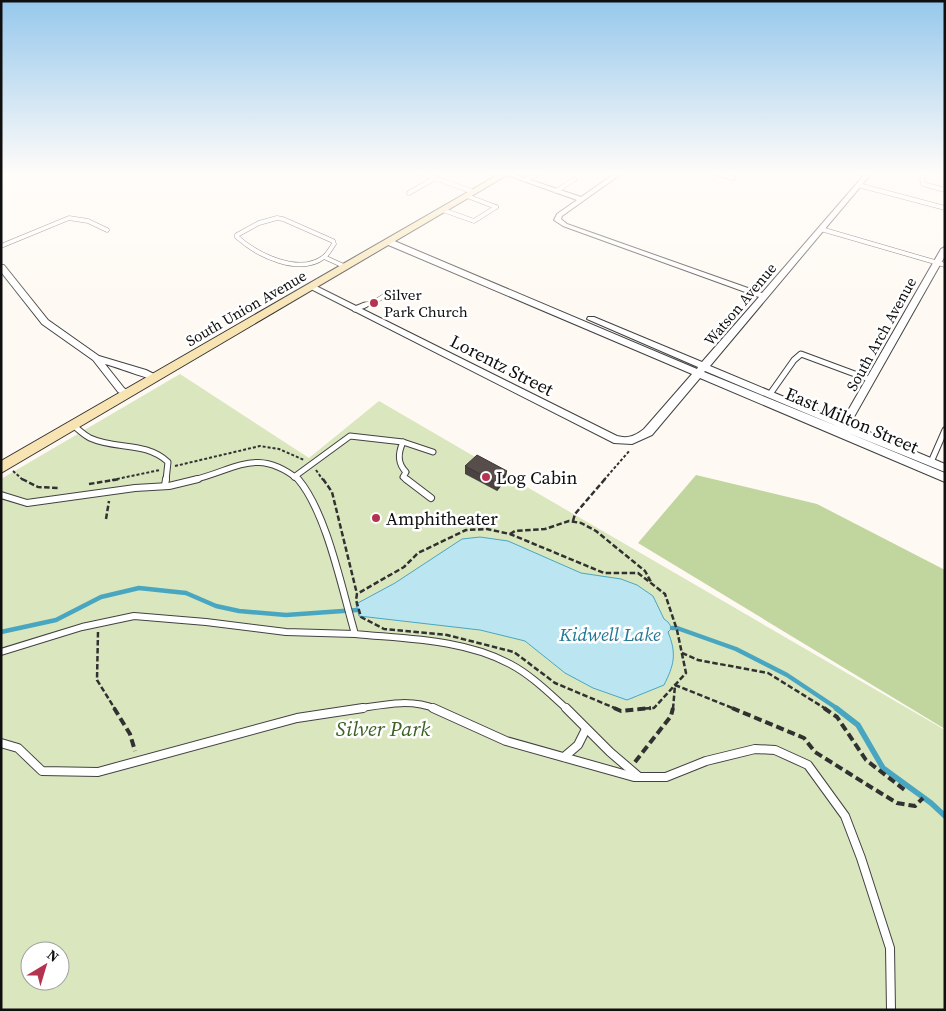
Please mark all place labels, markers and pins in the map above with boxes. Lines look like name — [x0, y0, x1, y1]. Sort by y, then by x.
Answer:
place label: Silver Park Church — [384, 284, 468, 322]
marker: Silver Park Church — [368, 297, 380, 309]
place label: Log Cabin — [496, 465, 577, 490]
marker: Log Cabin — [480, 471, 492, 483]
place label: Amphitheater — [386, 506, 498, 531]
marker: Amphitheater — [370, 512, 382, 524]

